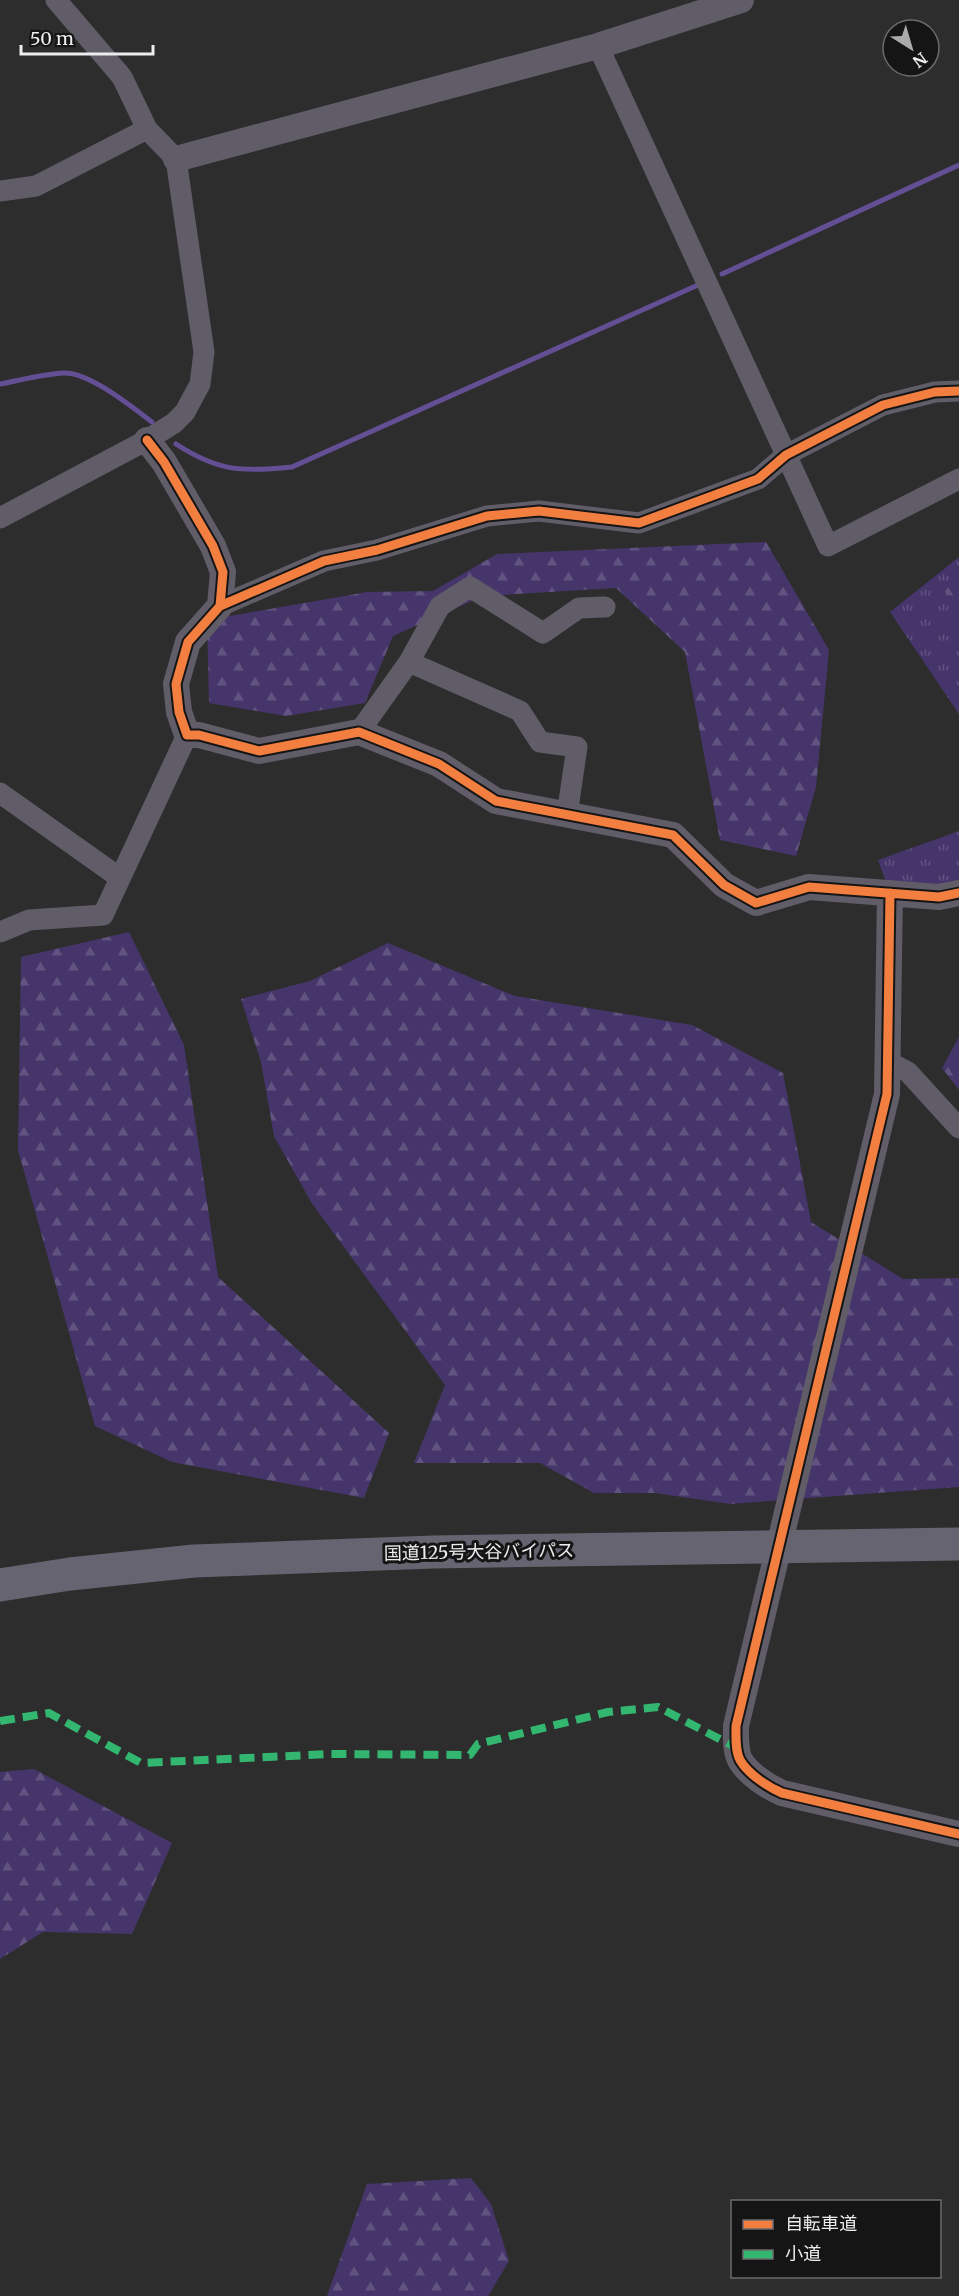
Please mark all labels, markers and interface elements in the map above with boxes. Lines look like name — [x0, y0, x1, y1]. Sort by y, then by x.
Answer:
scale bar — [21, 18, 153, 56]
north arrow — [881, 18, 941, 78]
text: 50 m — [30, 27, 74, 50]
text: N — [909, 48, 931, 72]
street label: 国道125号大谷バイパス — [384, 1538, 574, 1565]
legend — [731, 2200, 941, 2278]
text: 自転車道 — [785, 2212, 857, 2235]
text: 小道 — [785, 2242, 821, 2265]

